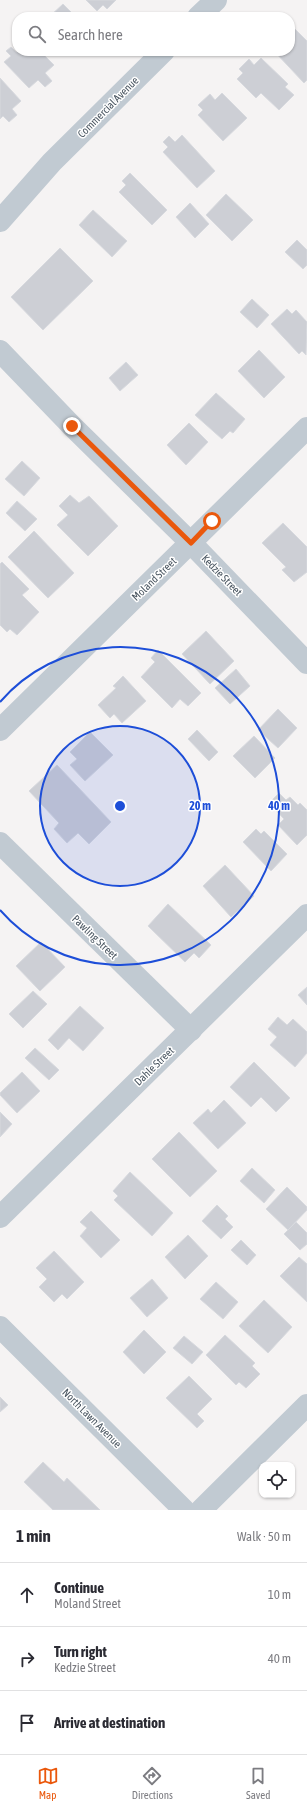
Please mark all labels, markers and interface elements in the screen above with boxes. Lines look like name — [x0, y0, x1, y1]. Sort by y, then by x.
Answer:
search box — [12, 12, 295, 56]
icon: search — [26, 23, 48, 45]
text: Search here — [58, 26, 123, 43]
street label: Commercial Avenue — [75, 74, 141, 140]
route end — [63, 417, 81, 435]
route start — [203, 512, 221, 530]
street label: Kedzie Street — [199, 552, 245, 598]
street label: Moland Street — [129, 555, 179, 603]
centre of rings — [113, 799, 127, 813]
text: 20 m — [189, 799, 211, 813]
text: 40 m — [267, 799, 290, 813]
street label: Pawling Street — [70, 913, 120, 961]
street label: Dahle Street — [132, 1044, 176, 1088]
street label: North Lawn Avenue — [60, 1386, 124, 1450]
map controls — [259, 1462, 295, 1498]
button: locate — [259, 1462, 295, 1498]
text: 1 min — [16, 1526, 51, 1546]
text: Walk · 50 m — [237, 1529, 291, 1544]
text: Continue — [54, 1579, 104, 1596]
icon: ahead — [16, 1584, 38, 1606]
text: 10 m — [268, 1587, 291, 1602]
text: Moland Street — [54, 1596, 121, 1611]
text: Turn right — [54, 1643, 107, 1660]
icon: right — [16, 1648, 38, 1670]
text: 40 m — [268, 1651, 291, 1666]
text: Kedzie Street — [54, 1660, 116, 1675]
icon: arrive — [16, 1712, 38, 1734]
text: Arrive at destination — [54, 1714, 165, 1731]
tab: Map — [37, 1765, 59, 1801]
tab: Directions — [132, 1765, 173, 1801]
tab: Saved — [246, 1765, 270, 1801]

